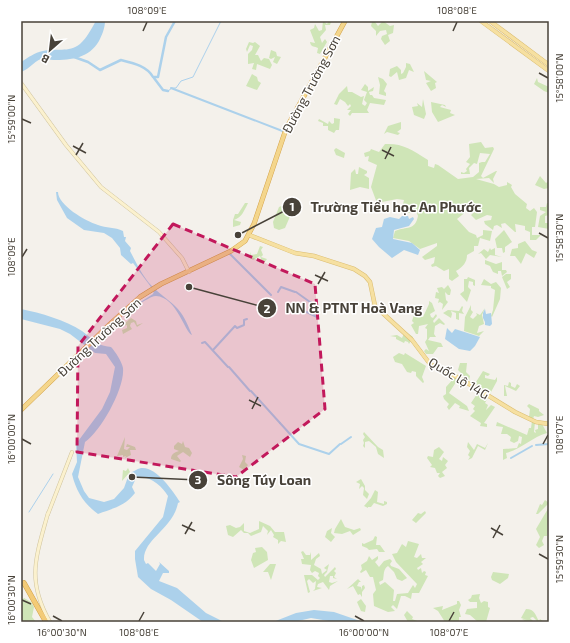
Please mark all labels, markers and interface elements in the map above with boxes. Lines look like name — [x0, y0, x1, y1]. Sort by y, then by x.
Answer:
text: 108°09'E — [127, 4, 167, 16]
text: 108°08'E — [437, 4, 477, 16]
north arrow — [30, 30, 70, 70]
street label: Đường Trường Sơn — [279, 32, 343, 136]
text: B — [39, 52, 51, 67]
text: 15°58'00"N — [553, 53, 565, 103]
text: 15°59'00"N — [5, 95, 17, 143]
callout: Trường Tiểu học An Phước — [282, 194, 489, 220]
text: Trường Tiểu học An Phước — [311, 198, 481, 215]
text: 1 — [289, 199, 295, 213]
text: 15°58'30"N — [553, 214, 565, 262]
text: 108°09'E — [5, 237, 17, 277]
street label: Đường Trường Sơn — [54, 294, 144, 380]
callout: NN & PTNT Hoà Vang — [257, 295, 431, 321]
text: NN & PTNT Hoà Vang — [285, 299, 423, 316]
text: 2 — [264, 301, 271, 315]
street label: Quốc lộ 14G — [426, 354, 492, 402]
text: 16°00'00"N — [5, 414, 17, 464]
text: 108°07'E — [553, 415, 565, 454]
callout: Sông Túy Loan — [188, 467, 319, 493]
text: Sông Túy Loan — [217, 471, 311, 488]
text: 3 — [195, 472, 202, 486]
text: 15°59'30"N — [553, 535, 565, 583]
text: 16°00'30"N — [5, 575, 17, 625]
text: 16°00'30"N — [37, 626, 87, 638]
text: 108°08'E — [119, 626, 159, 638]
text: 16°00'00"N — [339, 626, 389, 638]
text: 108°07'E — [430, 626, 469, 638]

